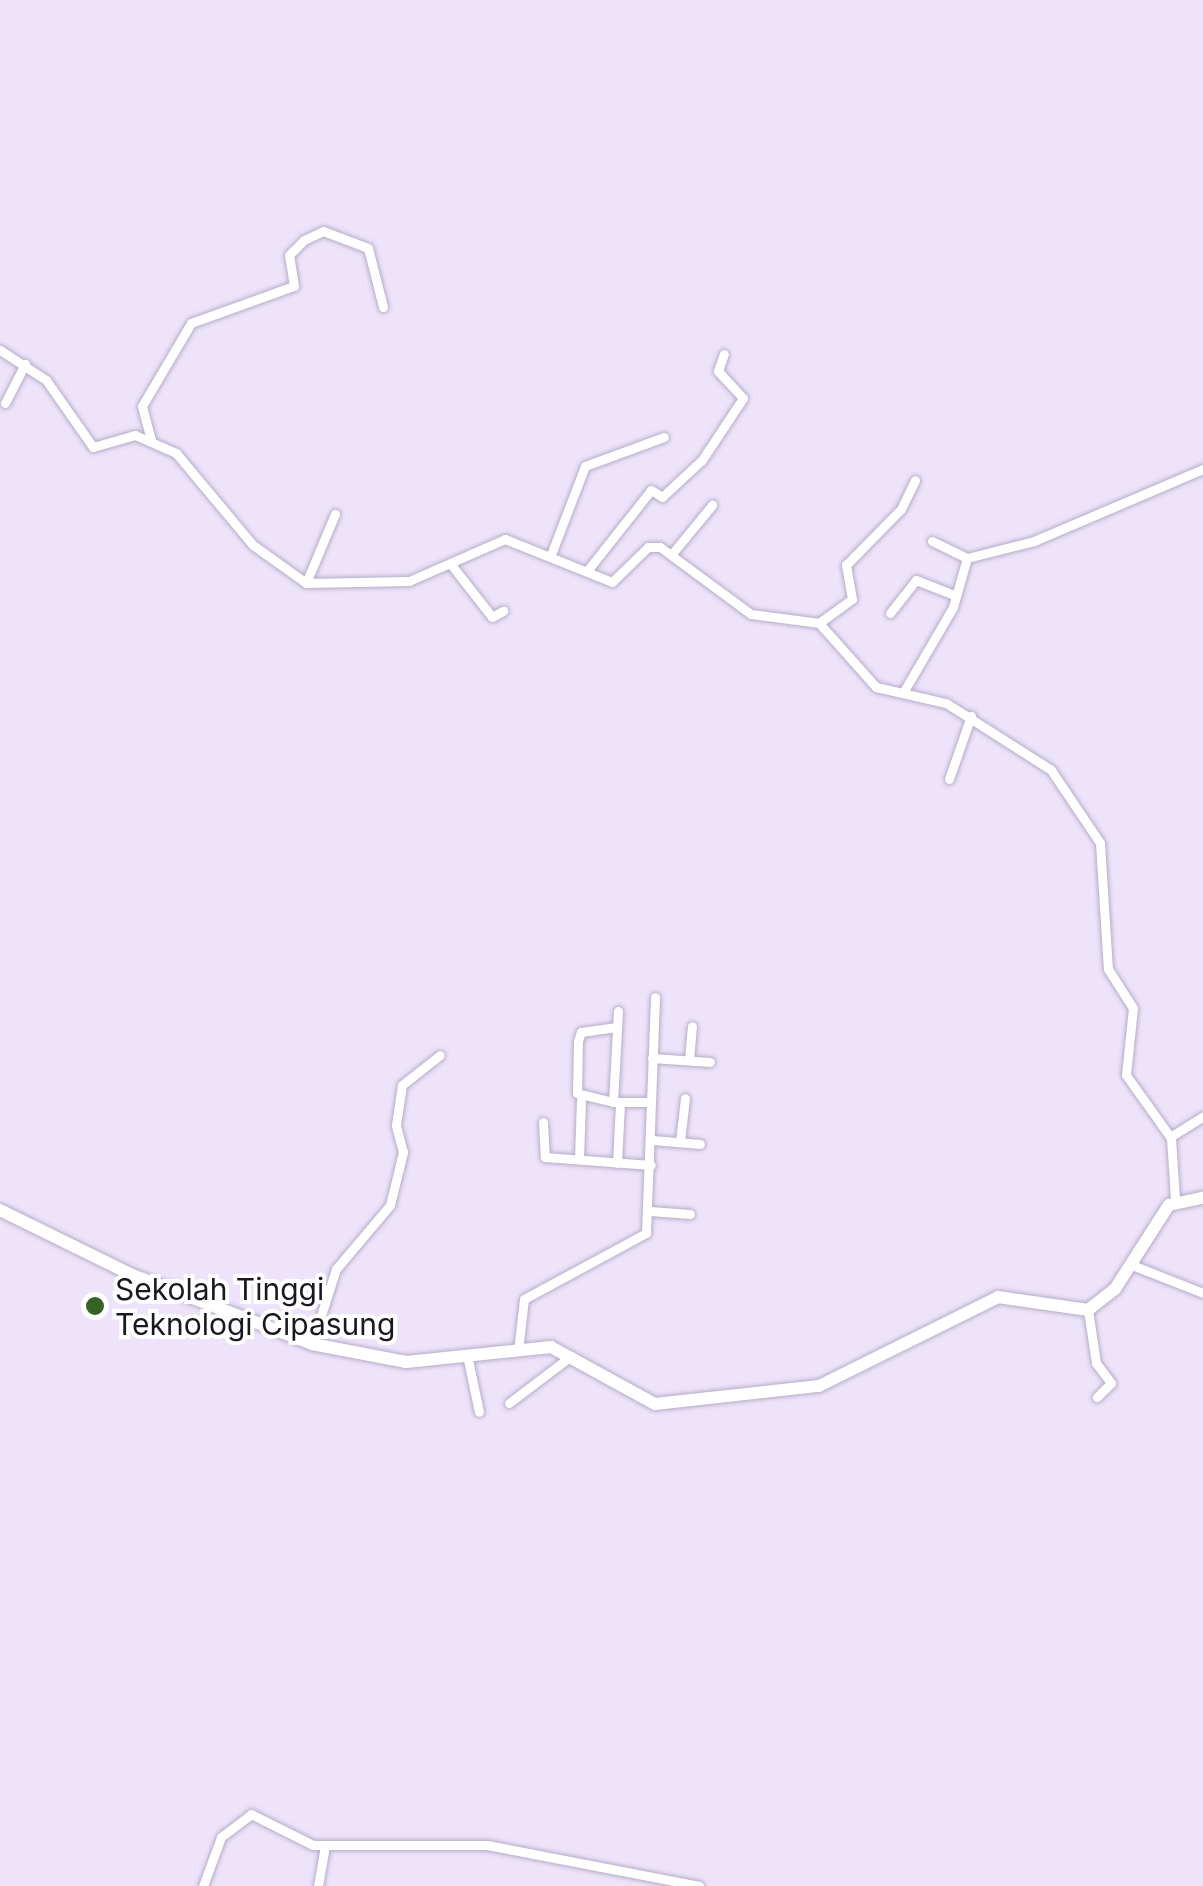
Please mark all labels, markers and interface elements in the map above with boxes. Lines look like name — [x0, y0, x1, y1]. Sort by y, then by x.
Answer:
place label: Sekolah Tinggi Teknologi Cipasung — [115, 1271, 395, 1342]
marker: Sekolah Tinggi Teknologi Cipasung — [84, 1295, 106, 1317]

